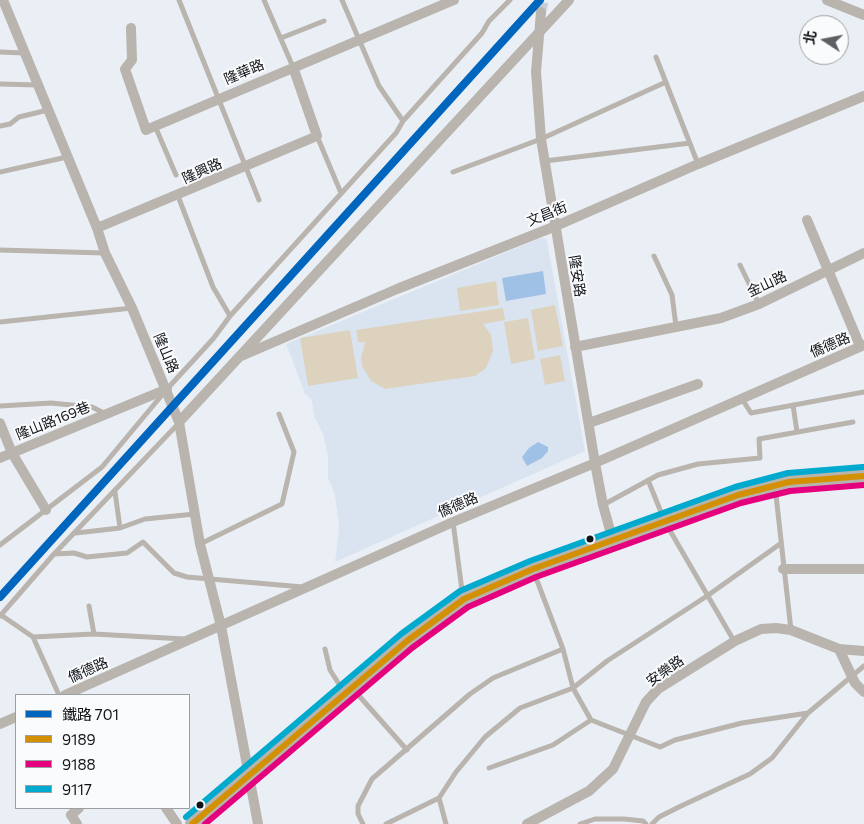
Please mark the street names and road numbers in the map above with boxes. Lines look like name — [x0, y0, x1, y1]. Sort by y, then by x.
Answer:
street label: 隆華路 — [221, 56, 267, 88]
street label: 隆興路 — [179, 155, 225, 187]
street label: 文昌街 — [524, 198, 570, 230]
street label: 隆安路 — [565, 254, 589, 298]
street label: 金山路 — [744, 268, 790, 300]
street label: 僑德路 — [807, 329, 853, 361]
street label: 隆山路 — [150, 330, 182, 376]
street label: 隆山路169巷 — [13, 398, 93, 444]
street label: 僑德路 — [435, 489, 481, 521]
street label: 安樂路 — [643, 652, 687, 690]
street label: 僑德路 — [65, 654, 111, 686]

